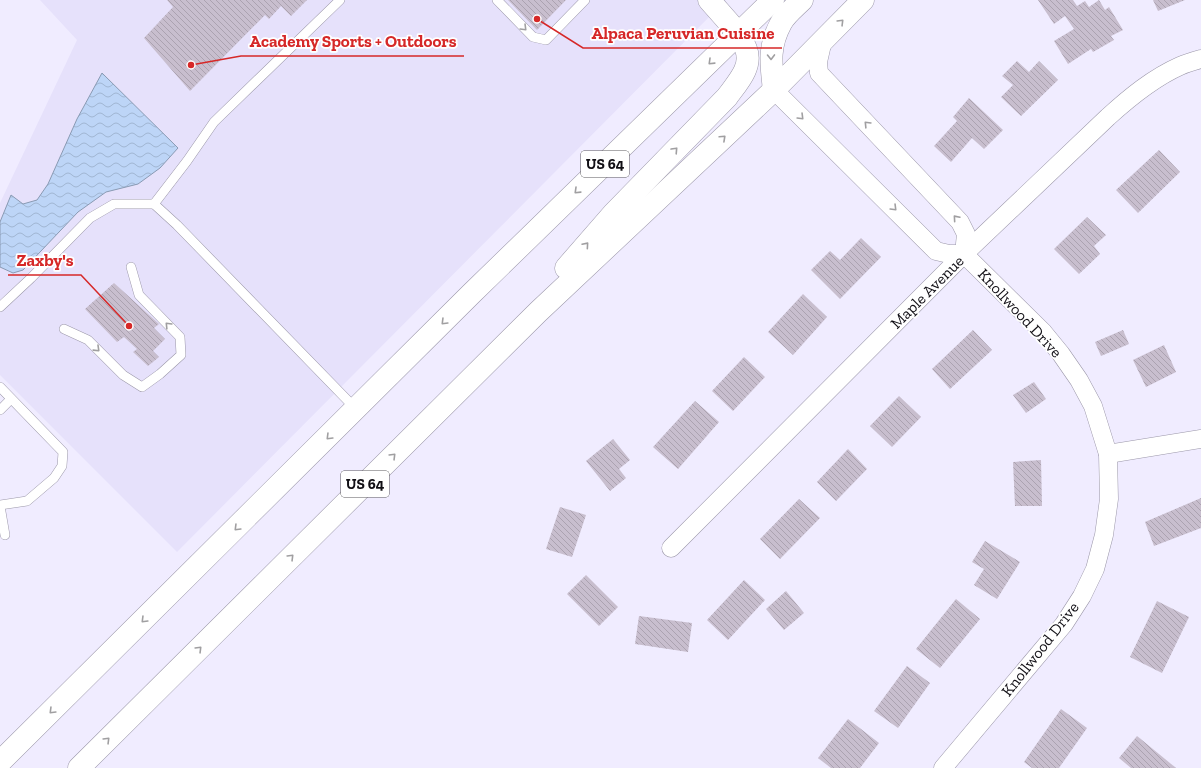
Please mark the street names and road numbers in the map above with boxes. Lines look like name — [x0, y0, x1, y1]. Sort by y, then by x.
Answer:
road number: US 64 — [581, 151, 629, 177]
street label: Maple Avenue — [886, 251, 968, 333]
street label: Knollwood Drive — [974, 265, 1066, 361]
road number: US 64 — [341, 471, 389, 497]
street label: Knollwood Drive — [997, 598, 1083, 700]

